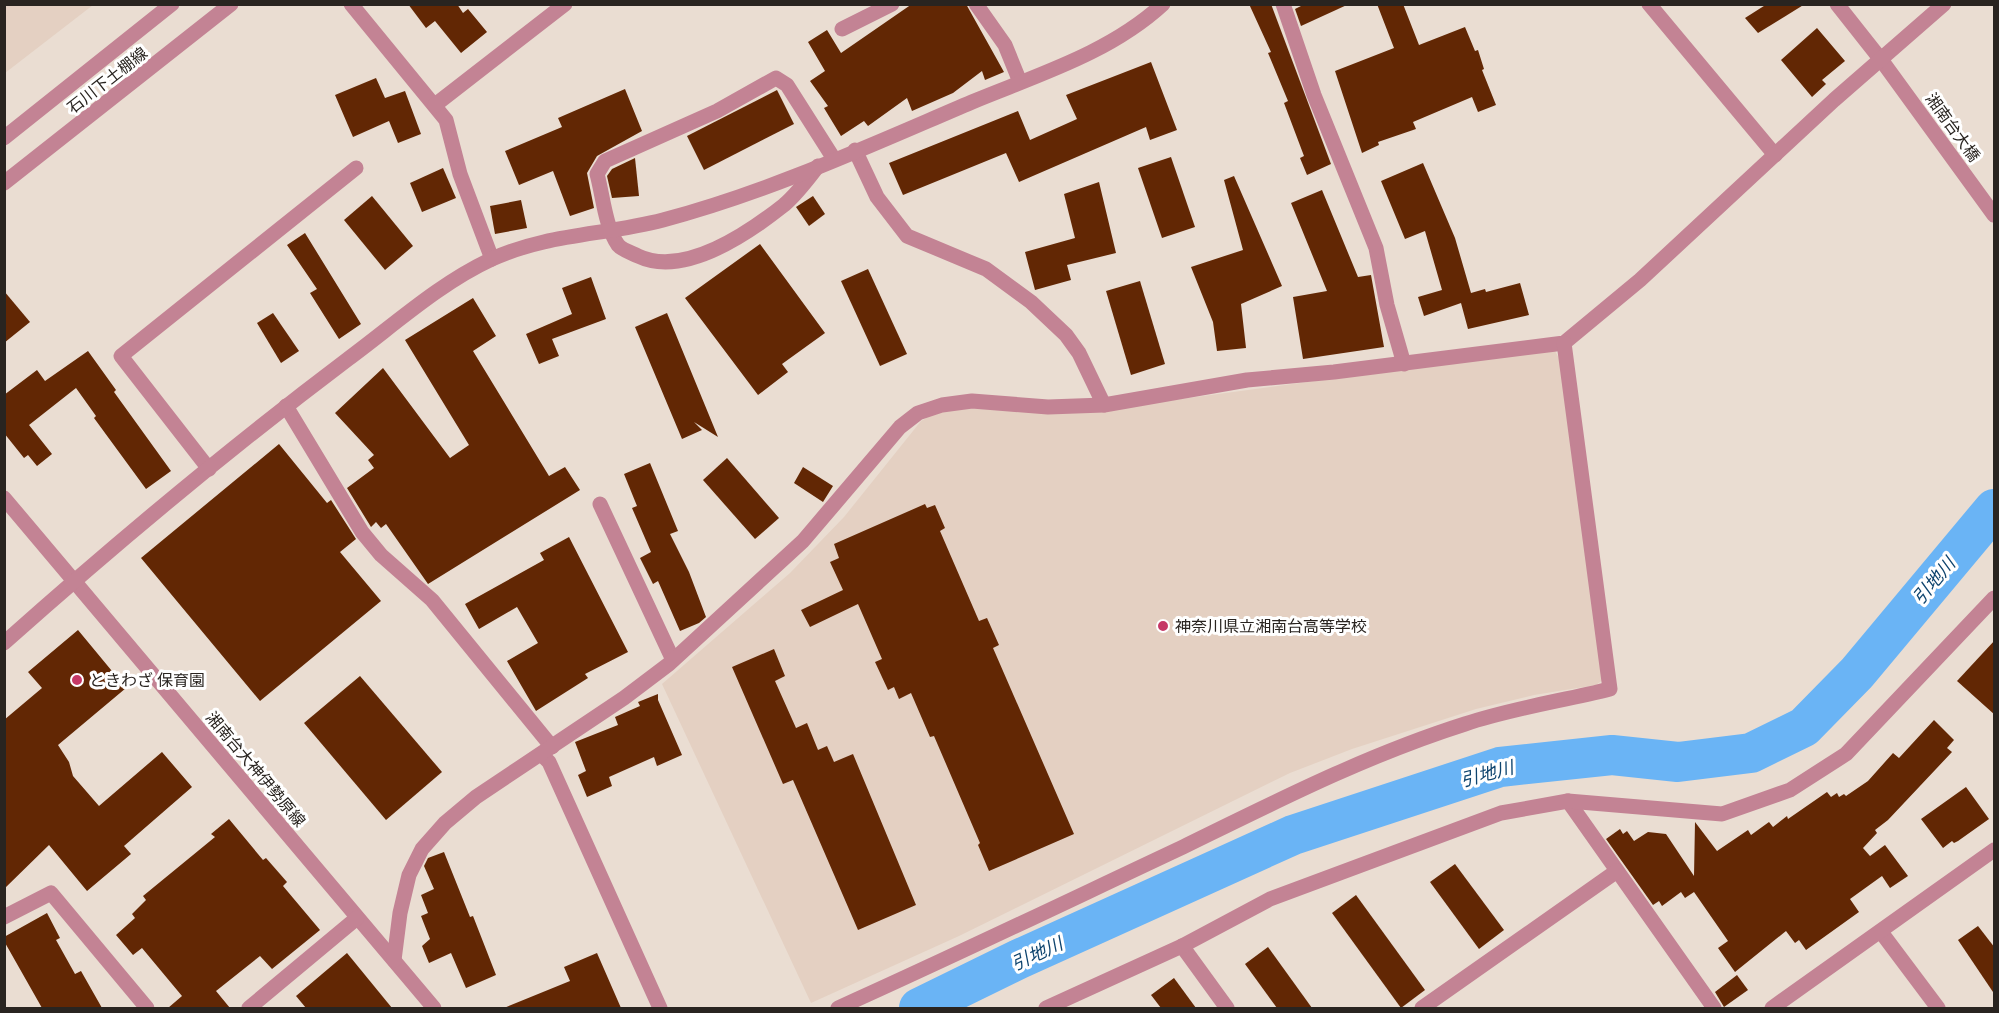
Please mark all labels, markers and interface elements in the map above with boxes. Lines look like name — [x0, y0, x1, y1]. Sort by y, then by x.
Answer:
street label: 石川下土棚線 — [64, 44, 150, 117]
street label: 湘南台大橋 — [1922, 90, 1983, 165]
water label: 引地川 — [1909, 552, 1960, 608]
place label: 神奈川県立湘南台高等学校 — [1175, 618, 1367, 635]
marker: 神奈川県立湘南台高等学校 — [1156, 619, 1170, 633]
place label: ときわざ 保育園 — [89, 672, 205, 689]
marker: ときわざ 保育園 — [70, 673, 84, 687]
street label: 湘南台大神伊勢原線 — [203, 709, 308, 830]
water label: 引地川 — [1458, 757, 1518, 791]
water label: 引地川 — [1008, 933, 1068, 974]

